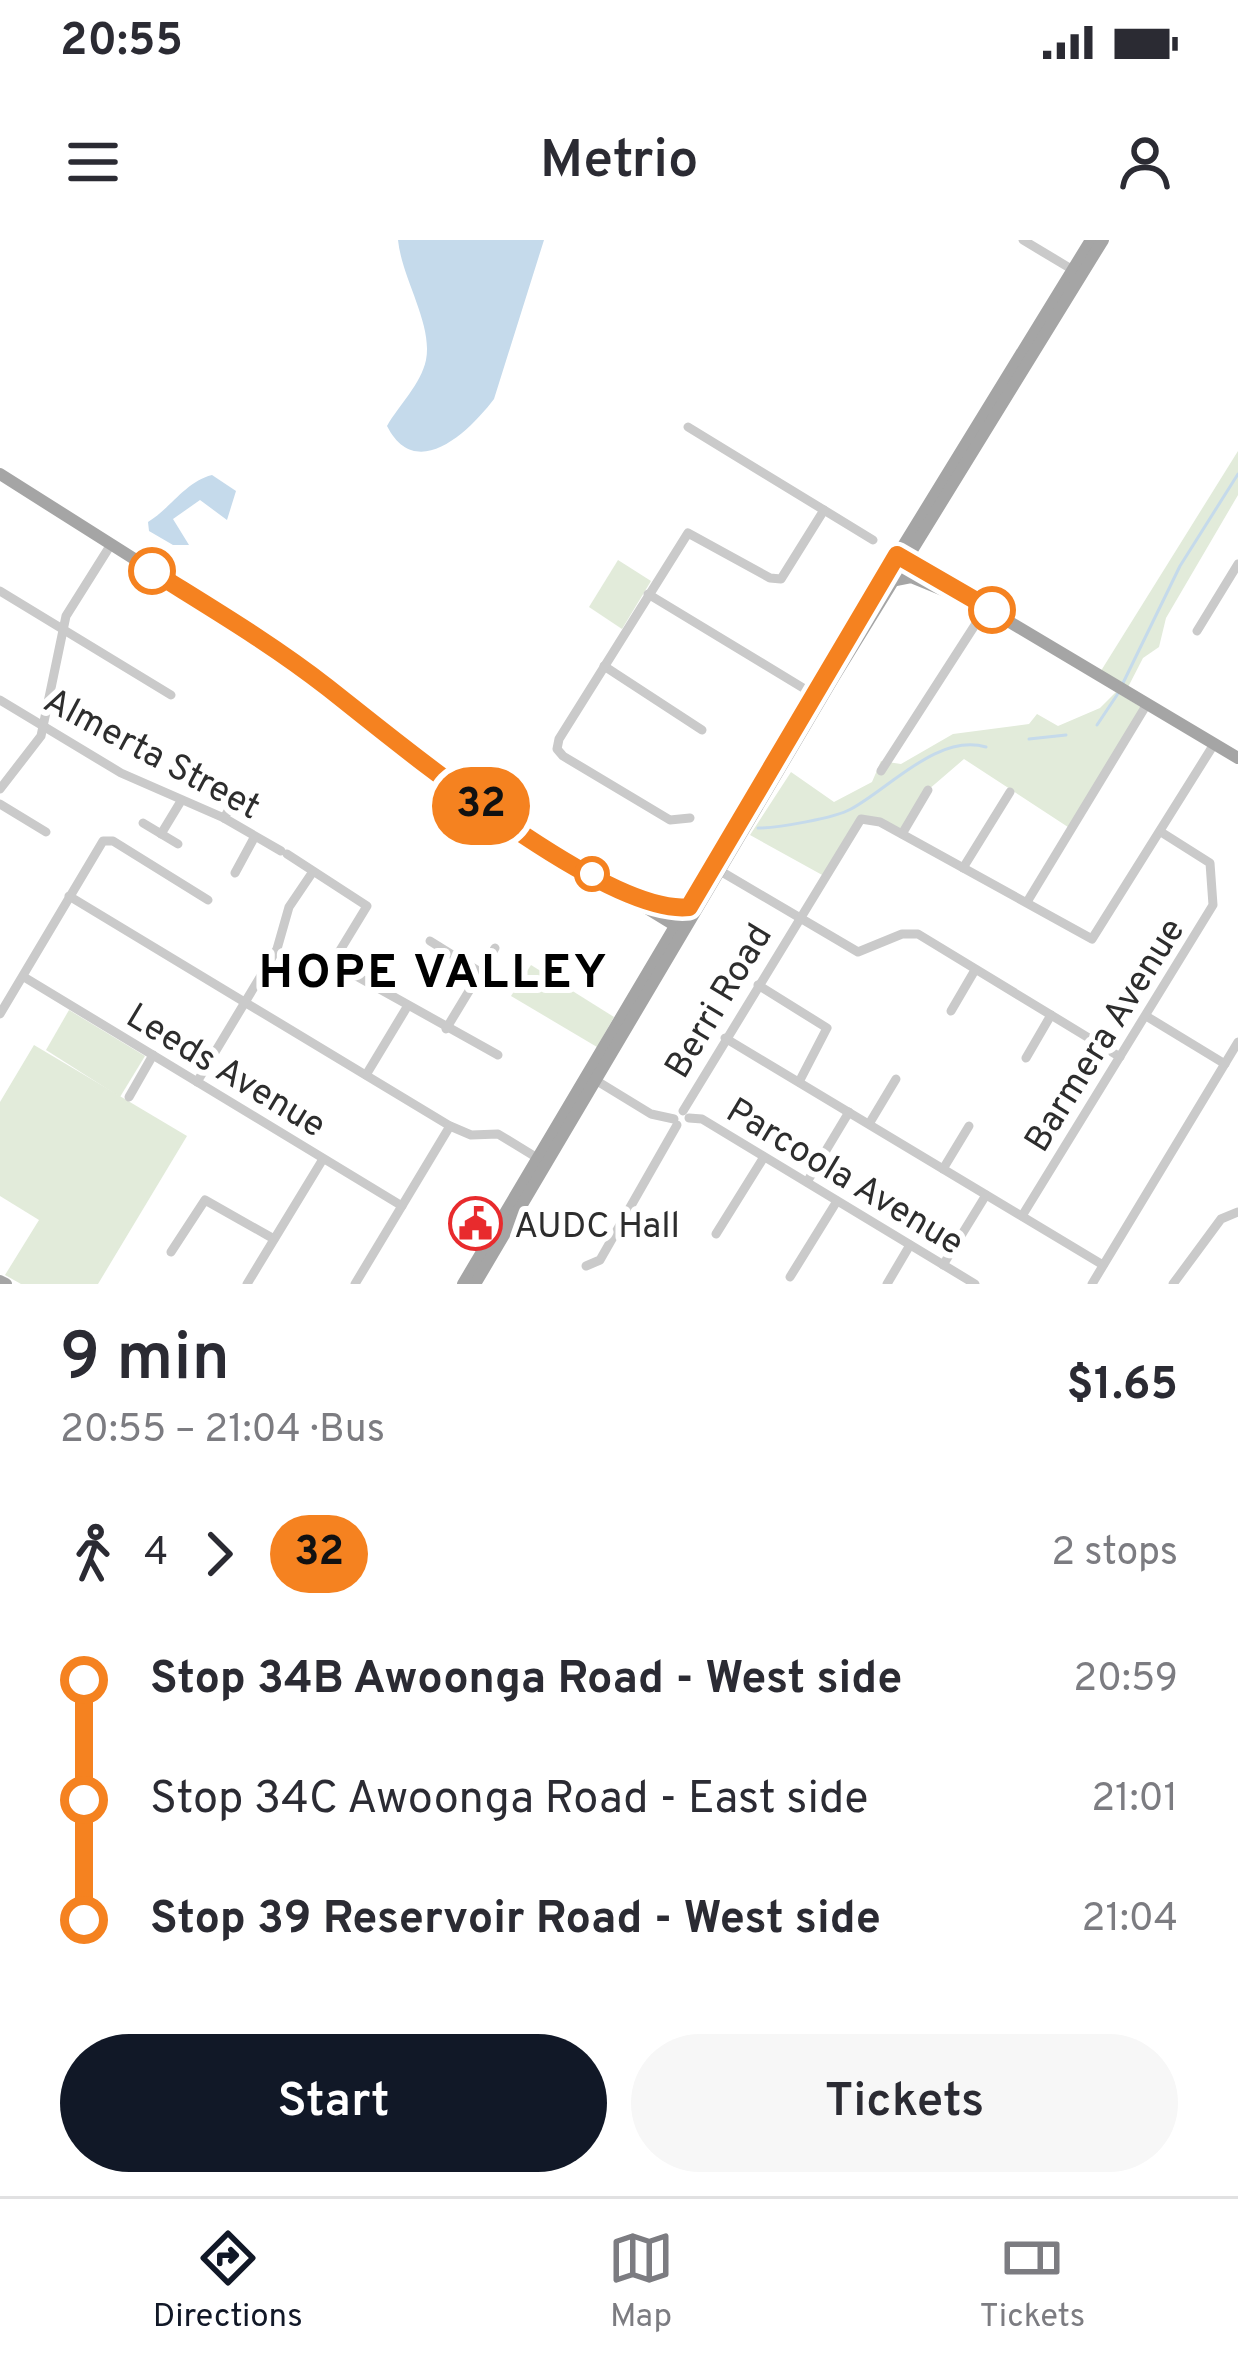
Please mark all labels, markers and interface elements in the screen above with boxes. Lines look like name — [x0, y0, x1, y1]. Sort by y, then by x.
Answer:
text: 20:55 — [60, 14, 183, 71]
text: Metrio — [540, 128, 698, 197]
icon: menu — [60, 129, 126, 195]
icon: person — [1112, 129, 1178, 195]
unlabelled marker — [130, 549, 174, 593]
unlabelled marker — [970, 588, 1014, 632]
street label: Almerta Street — [35, 679, 267, 832]
line badge: 32 — [427, 767, 535, 845]
text: 32 — [456, 779, 506, 832]
unlabelled marker — [576, 858, 608, 890]
street label: Barmera Avenue — [1016, 910, 1197, 1162]
street label: Berri Road — [656, 916, 785, 1088]
district label: HOPE VALLEY — [259, 945, 610, 1005]
street label: Leeds Avenue — [117, 995, 333, 1150]
street label: Parcoola Avenue — [717, 1089, 971, 1267]
public building icon: AUDC Hall — [447, 1196, 503, 1252]
place label: AUDC Hall — [514, 1205, 680, 1251]
text: 9 min — [60, 1320, 230, 1403]
text: $1.65 — [1067, 1358, 1178, 1415]
text: 20:55 – 21:04 · Bus — [60, 1407, 385, 1456]
icon: walk — [60, 1521, 126, 1587]
icon: forward — [186, 1521, 252, 1587]
text: 32 — [294, 1527, 344, 1580]
text: 4 — [144, 1530, 168, 1579]
text: 2 stops — [1051, 1530, 1178, 1579]
text: Stop 34B Awoonga Road - West side — [150, 1652, 902, 1709]
text: 20:59 — [1073, 1656, 1178, 1705]
text: Stop 34C Awoonga Road - East side — [150, 1772, 868, 1829]
text: 21:01 — [1091, 1776, 1178, 1825]
text: Stop 39 Reservoir Road - West side — [150, 1892, 881, 1949]
text: 21:04 — [1082, 1896, 1178, 1945]
button: Start — [60, 2034, 607, 2172]
button: Tickets — [631, 2034, 1178, 2172]
tab: Directions — [153, 2225, 303, 2339]
tab: Map — [608, 2225, 674, 2339]
tab: Tickets — [980, 2225, 1085, 2339]

